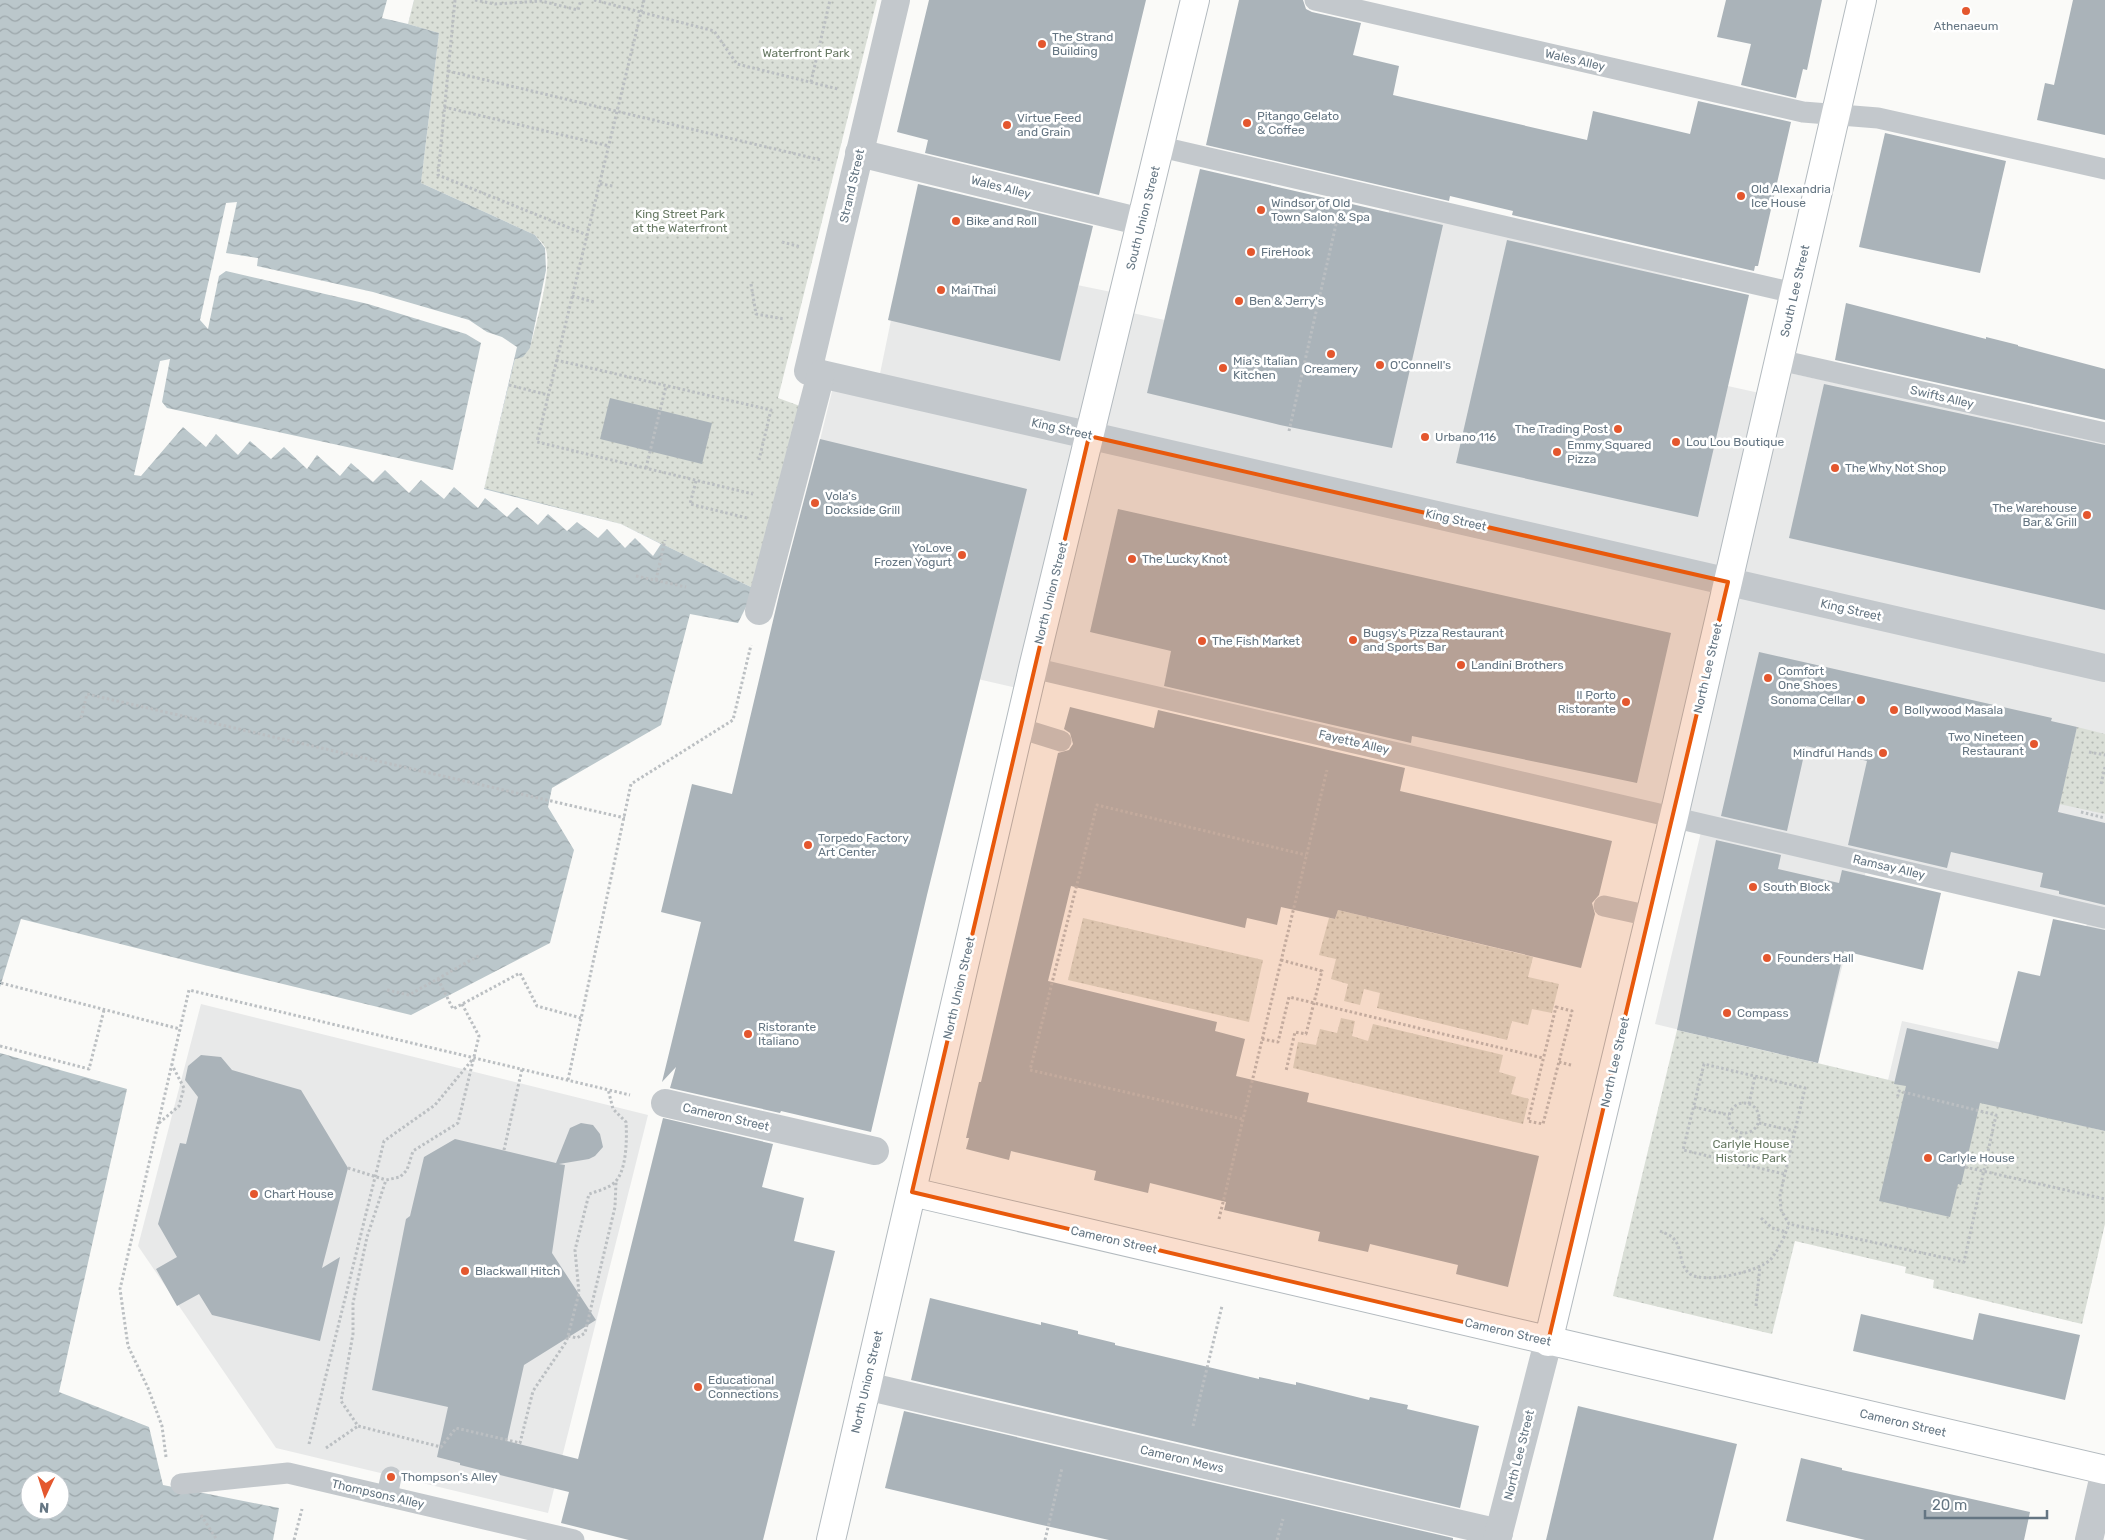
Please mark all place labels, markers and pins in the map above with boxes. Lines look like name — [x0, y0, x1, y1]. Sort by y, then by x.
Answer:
marker: Athenaeum — [1960, 5, 1972, 17]
place label: Athenaeum — [1934, 19, 1998, 33]
place label: The Strand Building — [1052, 30, 1113, 58]
marker: The Strand Building — [1036, 38, 1048, 50]
place label: Pitango Gelato & Coffee — [1257, 109, 1339, 137]
place label: Virtue Feed and Grain — [1017, 111, 1081, 139]
marker: Pitango Gelato & Coffee — [1241, 117, 1253, 129]
marker: Virtue Feed and Grain — [1001, 119, 1013, 131]
place label: Old Alexandria Ice House — [1751, 182, 1831, 210]
marker: Old Alexandria Ice House — [1735, 190, 1747, 202]
place label: Windsor of Old Town Salon & Spa — [1271, 196, 1370, 224]
marker: Windsor of Old Town Salon & Spa — [1255, 204, 1267, 216]
place label: Bike and Roll — [966, 214, 1037, 228]
marker: Bike and Roll — [950, 215, 962, 227]
place label: FireHook — [1261, 245, 1311, 259]
marker: FireHook — [1245, 246, 1257, 258]
place label: Mai Thai — [951, 283, 996, 297]
marker: Mai Thai — [935, 284, 947, 296]
place label: Ben & Jerry's — [1249, 294, 1324, 308]
marker: Ben & Jerry's — [1233, 295, 1245, 307]
marker: Creamery — [1325, 348, 1337, 360]
place label: Mia's Italian Kitchen — [1233, 354, 1298, 382]
place label: O'Connell's — [1390, 358, 1451, 372]
marker: O'Connell's — [1374, 359, 1386, 371]
marker: Mia's Italian Kitchen — [1217, 362, 1229, 374]
place label: Creamery — [1304, 362, 1359, 376]
place label: The Trading Post — [1515, 422, 1608, 436]
marker: The Trading Post — [1612, 423, 1624, 435]
place label: Urbano 116 — [1435, 430, 1496, 444]
marker: Urbano 116 — [1419, 431, 1431, 443]
place label: Lou Lou Boutique — [1686, 435, 1784, 449]
marker: Lou Lou Boutique — [1670, 436, 1682, 448]
place label: Emmy Squared Pizza — [1567, 438, 1651, 466]
marker: Emmy Squared Pizza — [1551, 446, 1563, 458]
place label: The Why Not Shop — [1845, 461, 1946, 475]
marker: The Why Not Shop — [1829, 462, 1841, 474]
place label: Vola's Dockside Grill — [825, 489, 900, 517]
marker: Vola's Dockside Grill — [809, 497, 821, 509]
place label: The Warehouse Bar & Grill — [1992, 501, 2077, 529]
marker: The Warehouse Bar & Grill — [2081, 509, 2093, 521]
place label: YoLove Frozen Yogurt — [874, 541, 952, 569]
marker: YoLove Frozen Yogurt — [956, 549, 968, 561]
place label: The Lucky Knot — [1142, 552, 1228, 566]
marker: The Lucky Knot — [1126, 553, 1138, 565]
place label: Bugsy's Pizza Restaurant and Sports Bar — [1363, 626, 1504, 654]
place label: The Fish Market — [1212, 634, 1300, 648]
marker: Bugsy's Pizza Restaurant and Sports Bar — [1347, 634, 1359, 646]
marker: The Fish Market — [1196, 635, 1208, 647]
place label: Landini Brothers — [1471, 658, 1564, 672]
marker: Landini Brothers — [1455, 659, 1467, 671]
place label: Comfort One Shoes — [1778, 664, 1838, 692]
marker: Comfort One Shoes — [1762, 672, 1774, 684]
place label: Il Porto Ristorante — [1558, 688, 1616, 716]
place label: Sonoma Cellar — [1771, 693, 1851, 707]
marker: Sonoma Cellar — [1855, 694, 1867, 706]
marker: Il Porto Ristorante — [1620, 696, 1632, 708]
place label: Bollywood Masala — [1904, 703, 2003, 717]
marker: Bollywood Masala — [1888, 704, 1900, 716]
place label: Two Nineteen Restaurant — [1948, 730, 2024, 758]
marker: Two Nineteen Restaurant — [2028, 738, 2040, 750]
place label: Mindful Hands — [1793, 746, 1873, 760]
marker: Mindful Hands — [1877, 747, 1889, 759]
place label: Torpedo Factory Art Center — [818, 831, 909, 859]
marker: Torpedo Factory Art Center — [802, 839, 814, 851]
place label: South Block — [1763, 880, 1831, 894]
marker: South Block — [1747, 881, 1759, 893]
place label: Founders Hall — [1777, 951, 1854, 965]
marker: Founders Hall — [1761, 952, 1773, 964]
place label: Compass — [1737, 1006, 1789, 1020]
marker: Compass — [1721, 1007, 1733, 1019]
place label: Ristorante Italiano — [758, 1020, 816, 1048]
marker: Ristorante Italiano — [742, 1028, 754, 1040]
place label: Carlyle House — [1938, 1151, 2015, 1165]
marker: Carlyle House — [1922, 1152, 1934, 1164]
place label: Chart House — [264, 1187, 334, 1201]
marker: Chart House — [248, 1188, 260, 1200]
place label: Blackwall Hitch — [475, 1264, 560, 1278]
marker: Blackwall Hitch — [459, 1265, 471, 1277]
place label: Educational Connections — [708, 1373, 779, 1401]
marker: Educational Connections — [692, 1381, 704, 1393]
place label: Thompson's Alley — [401, 1470, 498, 1484]
marker: Thompson's Alley — [385, 1471, 397, 1483]

